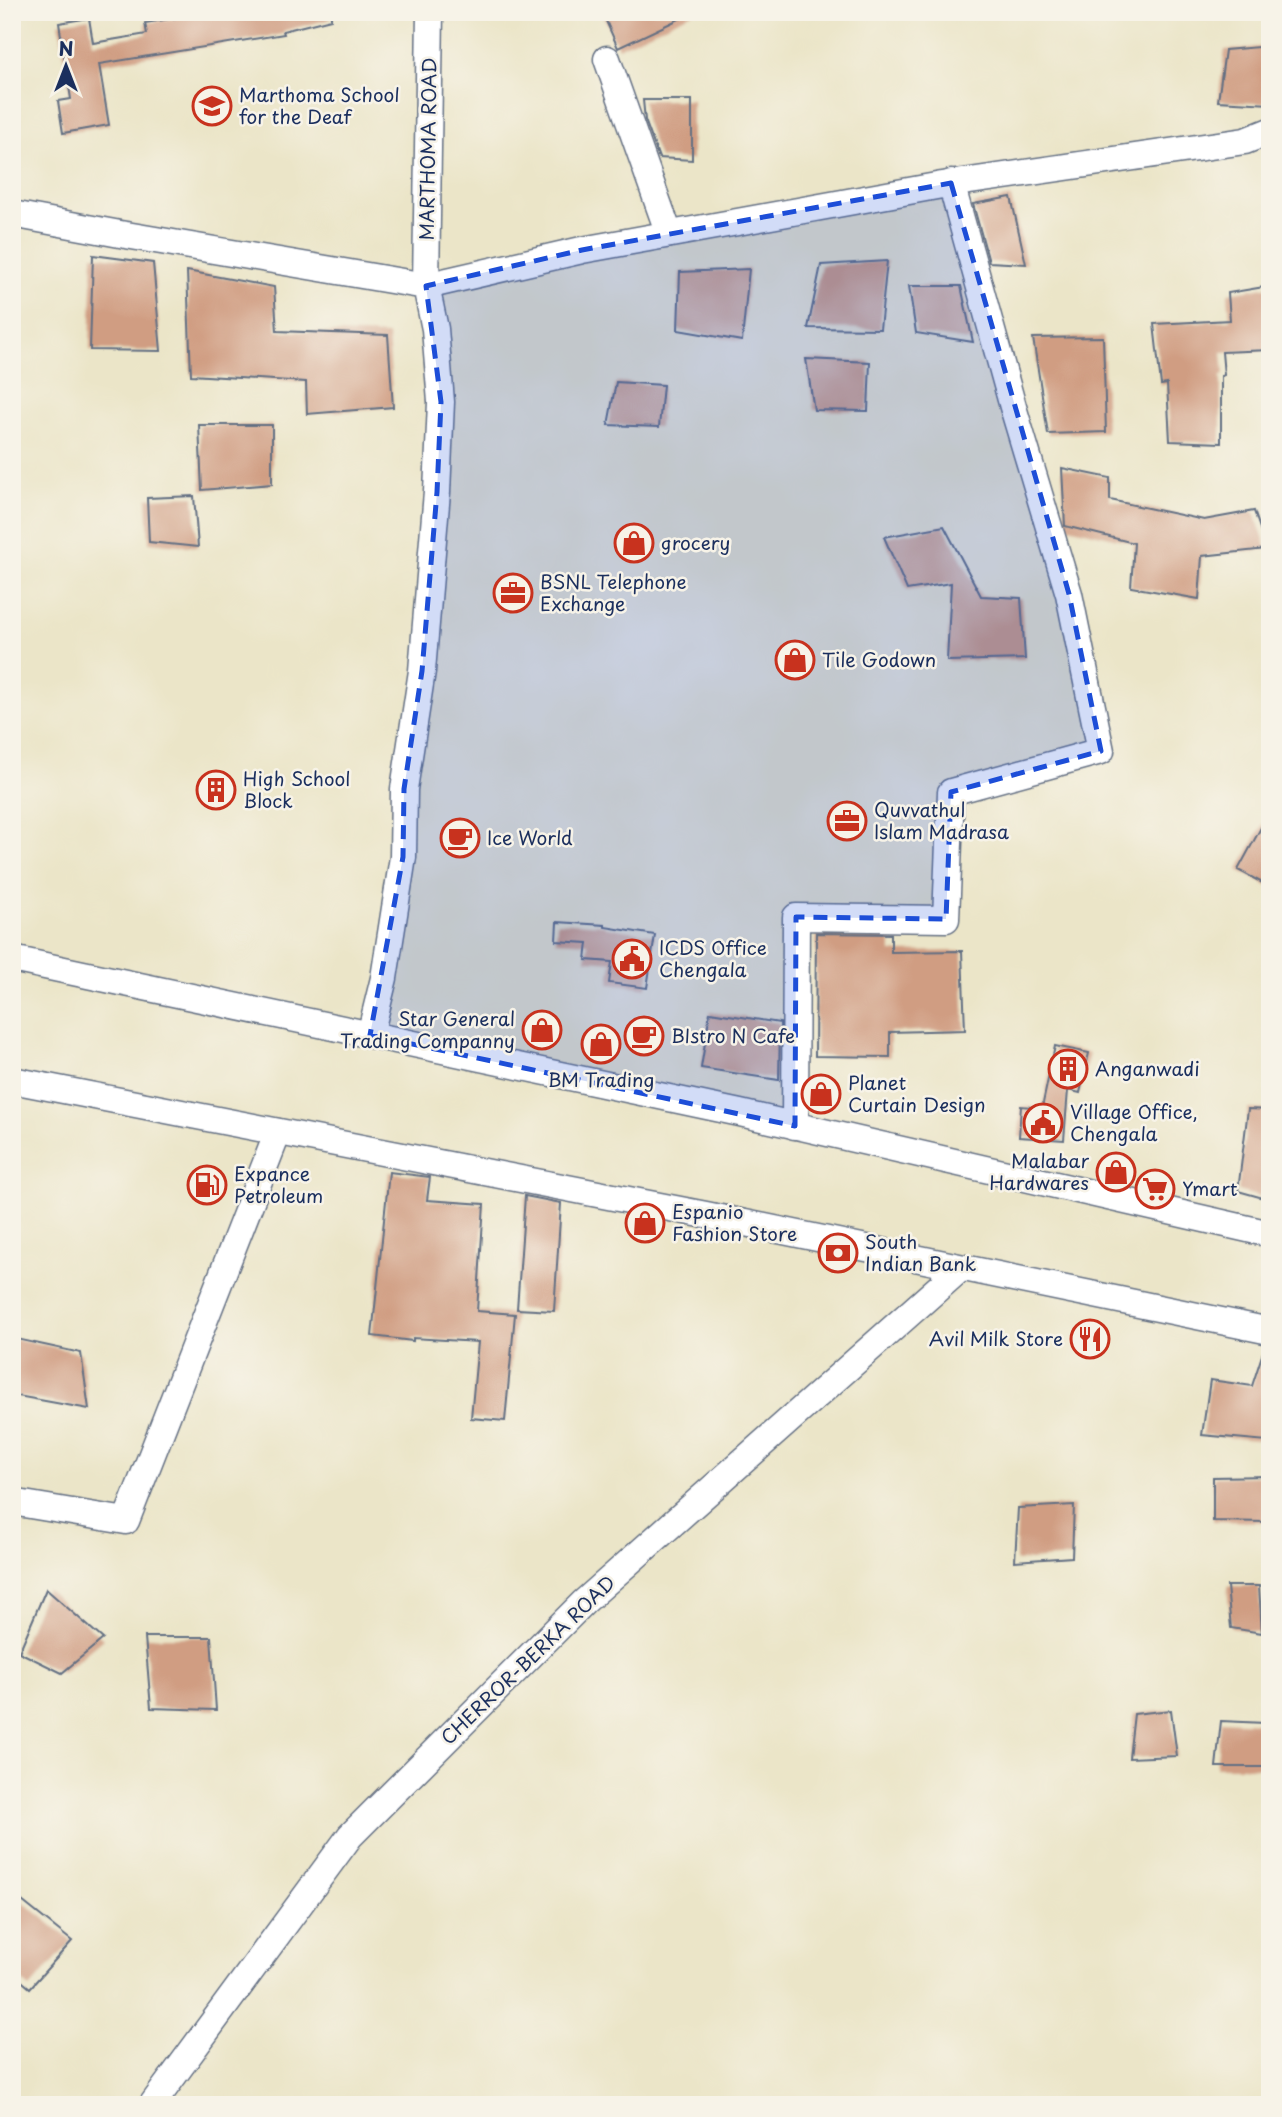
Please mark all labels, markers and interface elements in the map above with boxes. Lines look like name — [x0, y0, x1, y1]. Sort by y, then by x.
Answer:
north arrow — [32, 32, 102, 102]
text: N — [58, 34, 74, 62]
street label: MARTHOMA ROAD — [411, 57, 443, 241]
place label: Marthoma School for the Deaf — [239, 80, 400, 130]
school or university icon: Marthoma School for the Deaf — [191, 85, 233, 127]
shop icon: grocery — [613, 522, 655, 564]
place label: grocery — [661, 528, 730, 556]
place label: BSNL Telephone Exchange — [540, 567, 687, 617]
office icon: BSNL Telephone Exchange — [492, 572, 534, 614]
shop icon: Tile Godown — [774, 639, 816, 681]
place label: Tile Godown — [822, 645, 936, 673]
place label: High School Block — [243, 764, 350, 814]
building icon: High School Block — [195, 769, 237, 811]
place label: Quvvathul Islam Madrasa — [874, 795, 1009, 845]
office icon: Quvvathul Islam Madrasa — [826, 800, 868, 842]
cafe icon: Ice World — [439, 817, 481, 859]
place label: Ice World — [487, 823, 573, 851]
place label: ICDS Office Chengala — [659, 933, 767, 983]
public building icon: ICDS Office Chengala — [611, 938, 653, 980]
place label: Star General Trading Companny — [340, 1004, 515, 1054]
shop icon: Star General Trading Companny — [521, 1009, 563, 1051]
cafe icon: BIstro N Cafe — [623, 1015, 665, 1057]
place label: BIstro N Cafe — [671, 1021, 795, 1049]
shop icon: BM Trading — [580, 1023, 622, 1065]
building icon: Anganwadi — [1047, 1048, 1089, 1090]
place label: Anganwadi — [1095, 1054, 1200, 1082]
place label: BM Trading — [548, 1065, 654, 1093]
place label: Planet Curtain Design — [848, 1068, 985, 1118]
shop icon: Planet Curtain Design — [800, 1073, 842, 1115]
place label: Village Office, Chengala — [1070, 1097, 1198, 1147]
public building icon: Village Office, Chengala — [1022, 1102, 1064, 1144]
place label: Malabar Hardwares — [989, 1146, 1089, 1196]
shop icon: Malabar Hardwares — [1095, 1151, 1137, 1193]
place label: Expance Petroleum — [234, 1159, 323, 1209]
fuel station icon: Expance Petroleum — [186, 1164, 228, 1206]
supermarket icon: Ymart — [1134, 1168, 1176, 1210]
place label: Ymart — [1182, 1174, 1238, 1202]
place label: Espanio Fashion Store — [672, 1197, 797, 1247]
shop icon: Espanio Fashion Store — [624, 1202, 666, 1244]
place label: South Indian Bank — [865, 1227, 977, 1277]
bank icon: South Indian Bank — [817, 1232, 859, 1274]
restaurant icon: Avil Milk Store — [1069, 1318, 1111, 1360]
place label: Avil Milk Store — [929, 1324, 1063, 1352]
street label: CHERROR-BERKA ROAD — [434, 1568, 621, 1750]

